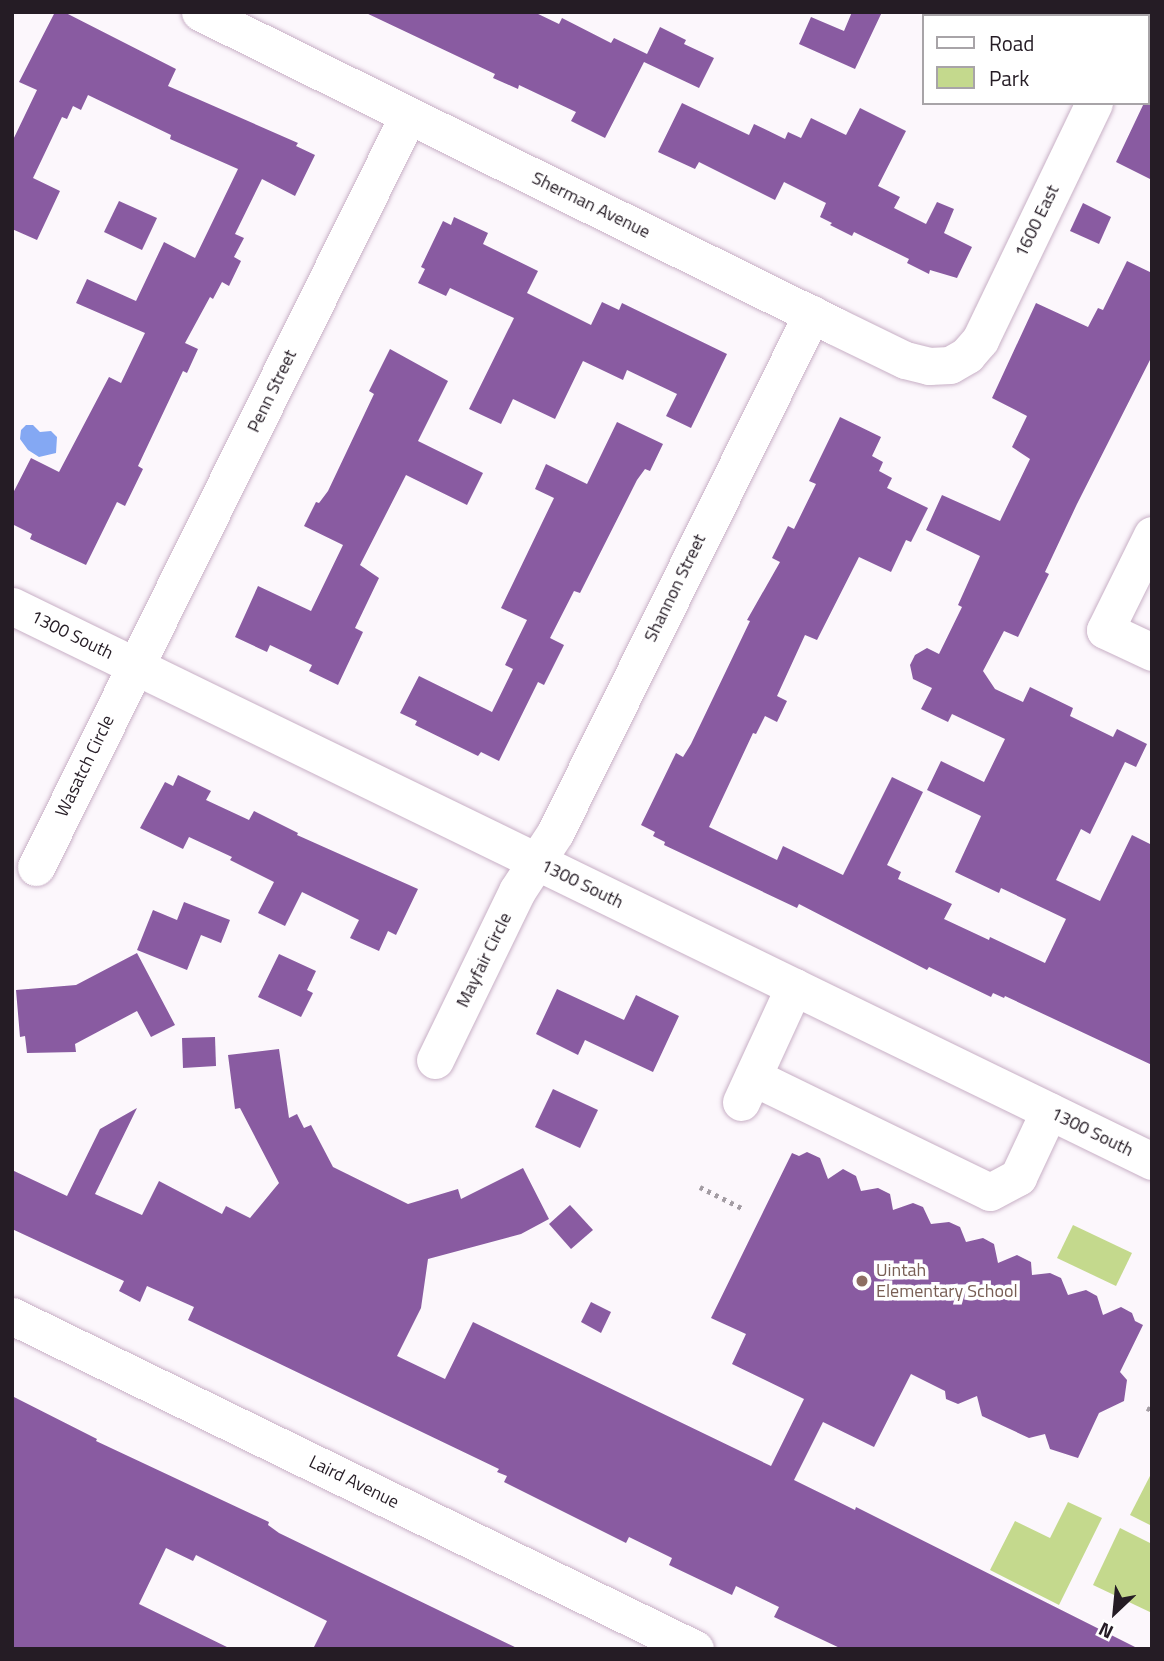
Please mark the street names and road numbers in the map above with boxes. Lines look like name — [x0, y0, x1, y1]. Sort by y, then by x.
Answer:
street label: Sherman Avenue — [528, 167, 654, 243]
street label: 1600 East — [1010, 181, 1064, 261]
street label: Penn Street — [243, 346, 301, 436]
street label: Shannon Street — [640, 531, 710, 645]
street label: 1300 South — [27, 606, 117, 664]
street label: Wasatch Circle — [51, 711, 119, 821]
street label: 1300 South — [537, 855, 627, 913]
street label: Mayfair Circle — [452, 909, 516, 1011]
street label: 1300 South — [1047, 1103, 1137, 1161]
street label: Laird Avenue — [306, 1451, 402, 1513]

